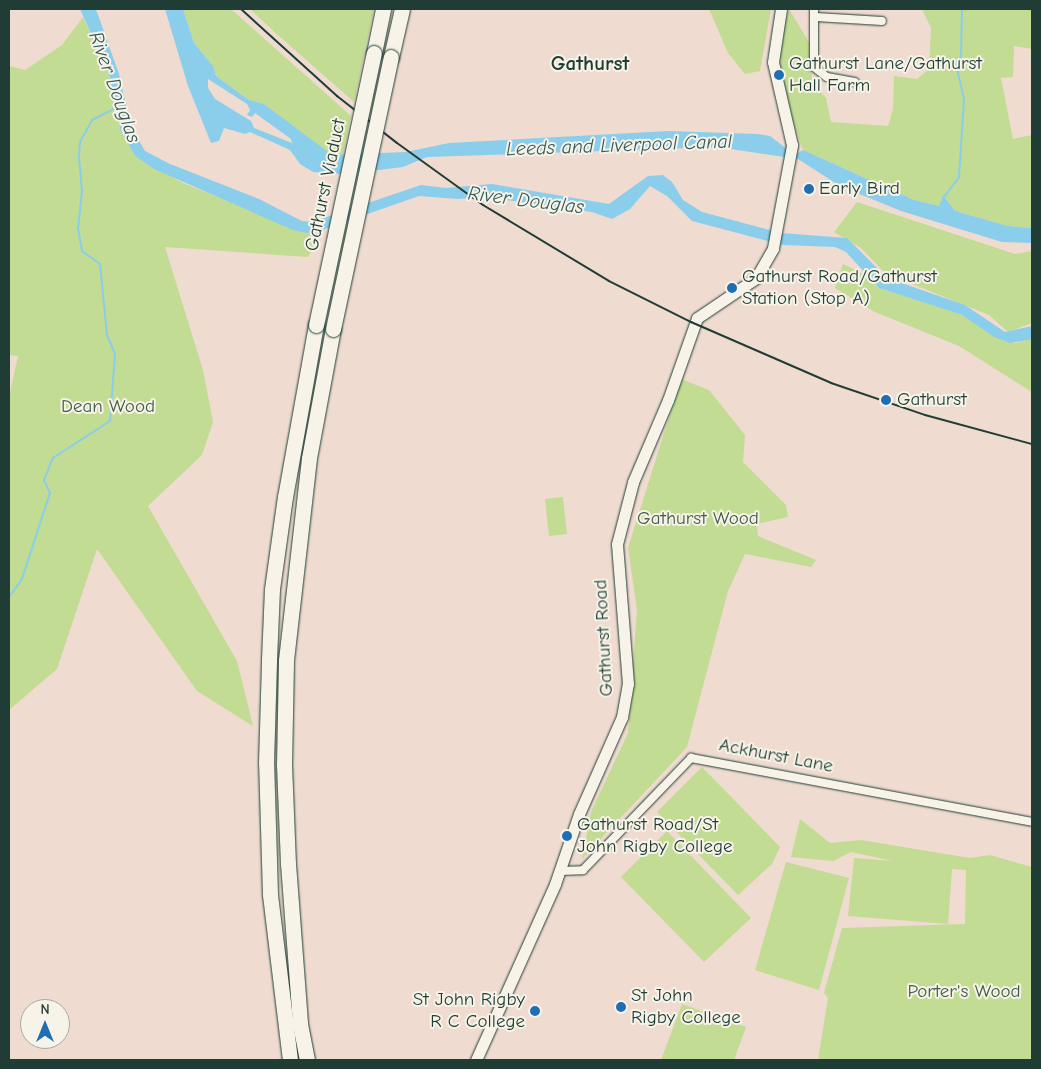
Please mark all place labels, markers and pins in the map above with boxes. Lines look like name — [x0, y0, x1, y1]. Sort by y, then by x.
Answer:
place label: Gathurst Lane/Gathurst Hall Farm — [789, 53, 982, 97]
marker: Gathurst Lane/Gathurst Hall Farm — [773, 69, 785, 81]
place label: Early Bird — [819, 178, 900, 200]
marker: Early Bird — [803, 183, 815, 195]
place label: Gathurst Road/Gathurst Station (Stop A) — [742, 266, 937, 310]
marker: Gathurst Road/Gathurst Station (Stop A) — [726, 282, 738, 294]
place label: Gathurst — [897, 389, 967, 411]
marker: Gathurst — [879, 393, 893, 407]
place label: Gathurst Road/St John Rigby College — [577, 814, 733, 858]
marker: Gathurst Road/St John Rigby College — [561, 830, 573, 842]
place label: St John Rigby College — [631, 985, 741, 1029]
place label: St John Rigby R C College — [413, 989, 525, 1033]
marker: St John Rigby College — [615, 1001, 627, 1013]
marker: St John Rigby R C College — [529, 1005, 541, 1017]

